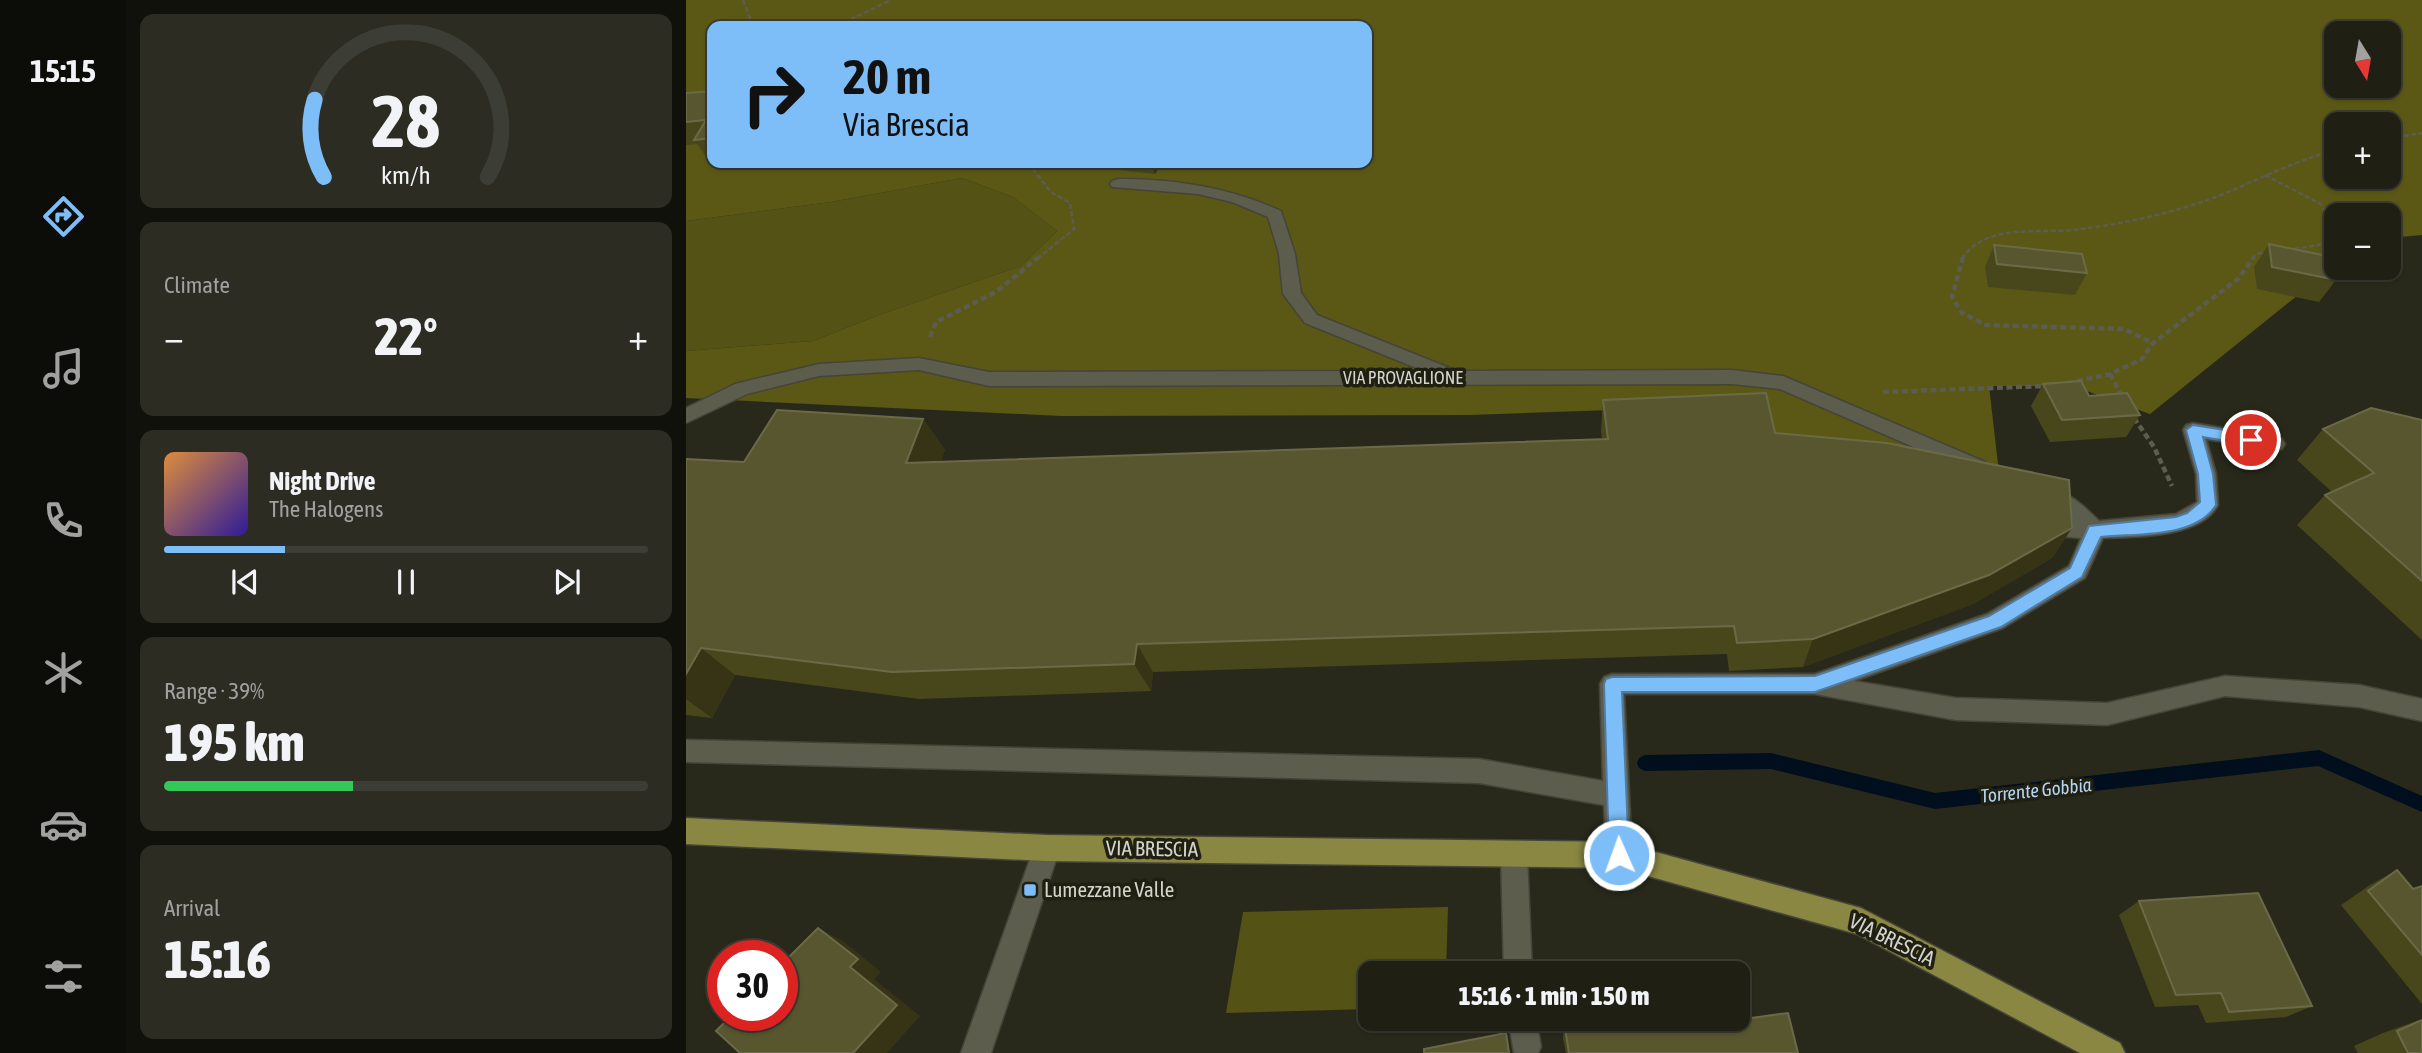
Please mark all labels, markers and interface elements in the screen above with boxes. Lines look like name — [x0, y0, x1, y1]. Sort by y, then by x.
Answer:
north arrow — [2324, 21, 2401, 98]
map controls — [2324, 21, 2401, 280]
text: 20 m — [843, 48, 931, 104]
icon: right — [728, 49, 819, 140]
text: 15:15 — [30, 52, 96, 89]
text: 28 — [372, 79, 440, 162]
text: Via Brescia — [843, 106, 970, 143]
button: + — [2324, 112, 2401, 189]
text: km/h — [381, 161, 431, 189]
icon: directions — [39, 192, 88, 241]
button: − — [2324, 203, 2401, 280]
text: Climate — [164, 272, 230, 298]
text: 22° — [374, 306, 438, 366]
text: − — [164, 315, 184, 358]
text: + — [628, 315, 648, 358]
icon: music — [39, 344, 88, 393]
street label: VIA PROVAGLIONE — [1343, 367, 1463, 388]
pin — [2221, 410, 2281, 470]
icon: arrive — [2232, 421, 2270, 459]
text: Night Drive — [269, 466, 376, 496]
icon: phone — [39, 496, 88, 545]
text: The Halogens — [269, 496, 383, 522]
icon: previous — [226, 563, 264, 601]
icon: pause — [387, 563, 425, 601]
icon: next — [548, 563, 586, 601]
icon: climate — [39, 648, 88, 697]
text: Range · 39% — [164, 678, 264, 704]
text: 195 km — [164, 712, 305, 772]
water label: Torrente Gobbia — [1979, 773, 2093, 807]
icon: car — [39, 800, 88, 849]
position arrow — [1582, 818, 1656, 892]
street label: VIA BRESCIA — [1106, 835, 1199, 861]
place label: Lumezzane Valle — [1044, 877, 1174, 901]
marker: Lumezzane Valle — [1022, 882, 1038, 898]
text: Arrival — [164, 895, 220, 921]
street label: VIA BRESCIA — [1846, 908, 1940, 970]
text: 15:16 — [164, 929, 271, 989]
speed limit sign: 30 — [707, 940, 798, 1031]
icon: filters — [39, 952, 88, 1001]
text: 15:16 · 1 min · 150 m — [1459, 981, 1649, 1011]

